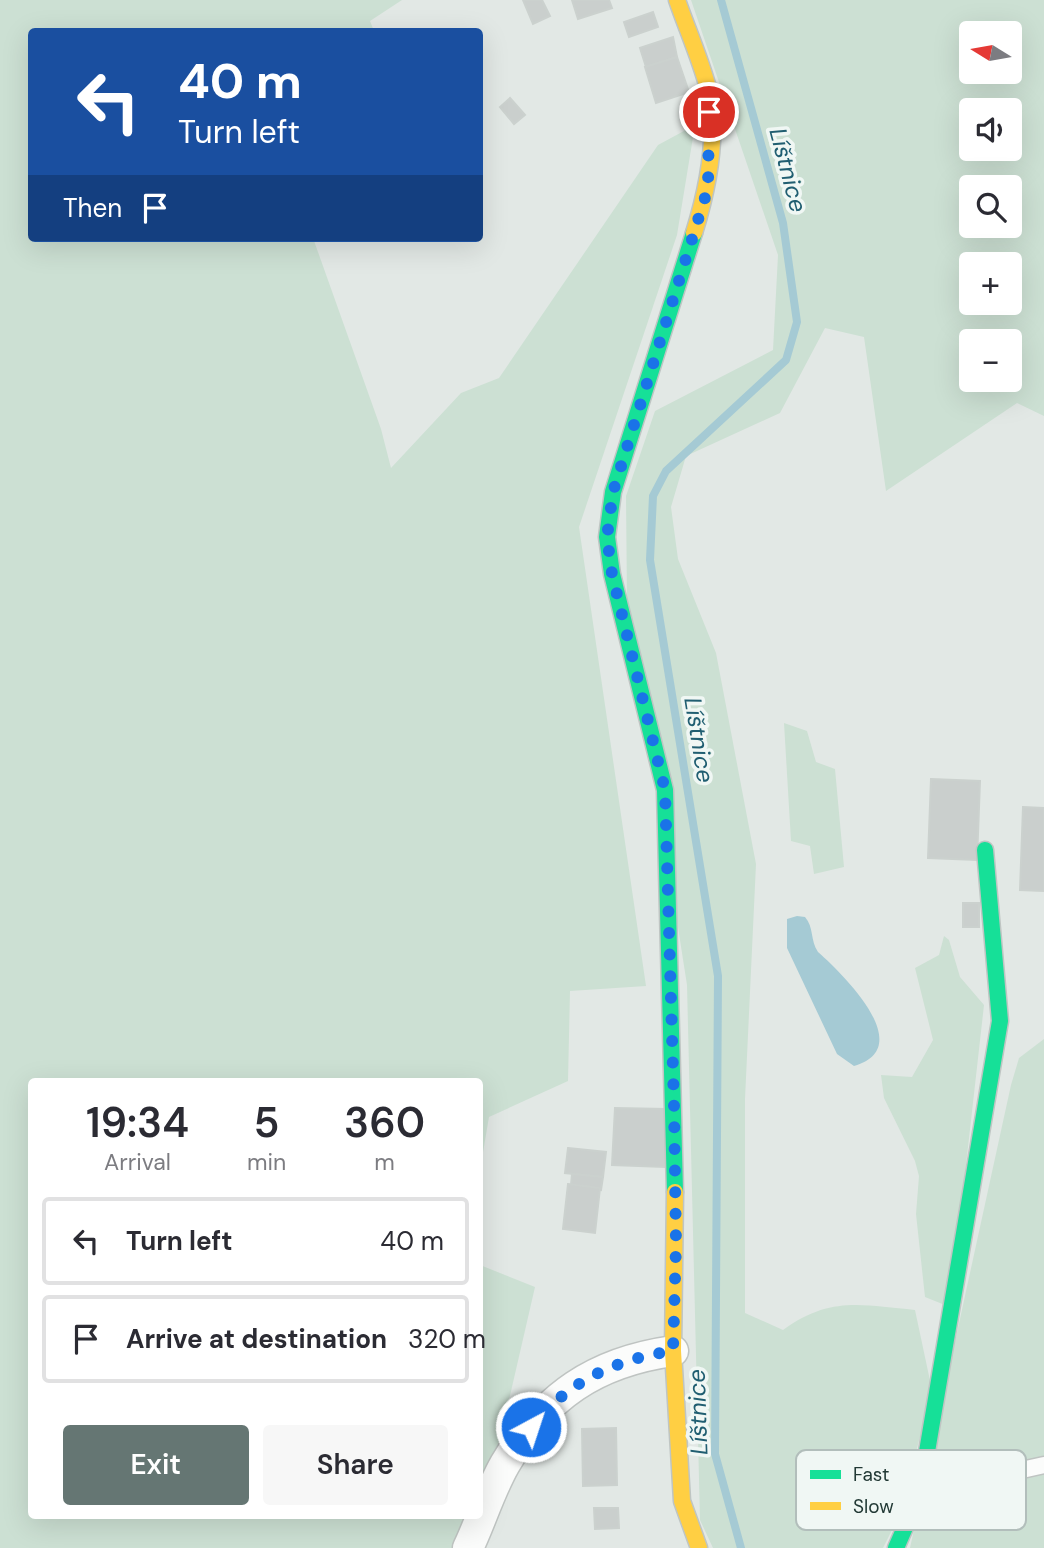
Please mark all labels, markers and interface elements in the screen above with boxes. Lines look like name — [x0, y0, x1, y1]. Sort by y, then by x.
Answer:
north arrow — [959, 21, 1022, 84]
map controls — [959, 21, 1022, 392]
text: 40 m — [178, 49, 302, 113]
icon: left — [63, 56, 154, 147]
pin — [679, 82, 739, 142]
icon: arrive — [690, 93, 728, 131]
button: sound — [959, 98, 1022, 161]
text: Turn left — [178, 111, 300, 153]
water label: Líštnice — [762, 124, 815, 215]
button: search — [959, 175, 1022, 238]
icon: arrive — [136, 189, 174, 227]
text: Then — [63, 191, 122, 225]
button: + — [959, 252, 1022, 315]
button: − — [959, 329, 1022, 392]
water label: Líštnice — [677, 695, 722, 785]
text: 19:34 — [86, 1095, 189, 1150]
text: 5 — [254, 1095, 280, 1150]
text: 360 — [344, 1095, 425, 1150]
text: Arrival — [104, 1147, 171, 1177]
text: min — [247, 1147, 286, 1177]
text: m — [374, 1147, 395, 1177]
icon: left — [67, 1222, 105, 1260]
text: Turn left — [126, 1224, 233, 1258]
text: 40 m — [380, 1224, 444, 1258]
icon: arrive — [67, 1320, 105, 1358]
text: Arrive at destination — [126, 1322, 387, 1356]
text: 320 m — [408, 1322, 486, 1356]
water label: Líštnice — [681, 1368, 714, 1456]
position arrow — [494, 1390, 568, 1464]
button: Exit — [63, 1425, 249, 1505]
button: Share — [263, 1425, 448, 1505]
legend — [796, 1450, 1026, 1530]
text: Fast — [853, 1462, 889, 1487]
text: Slow — [853, 1494, 894, 1519]

